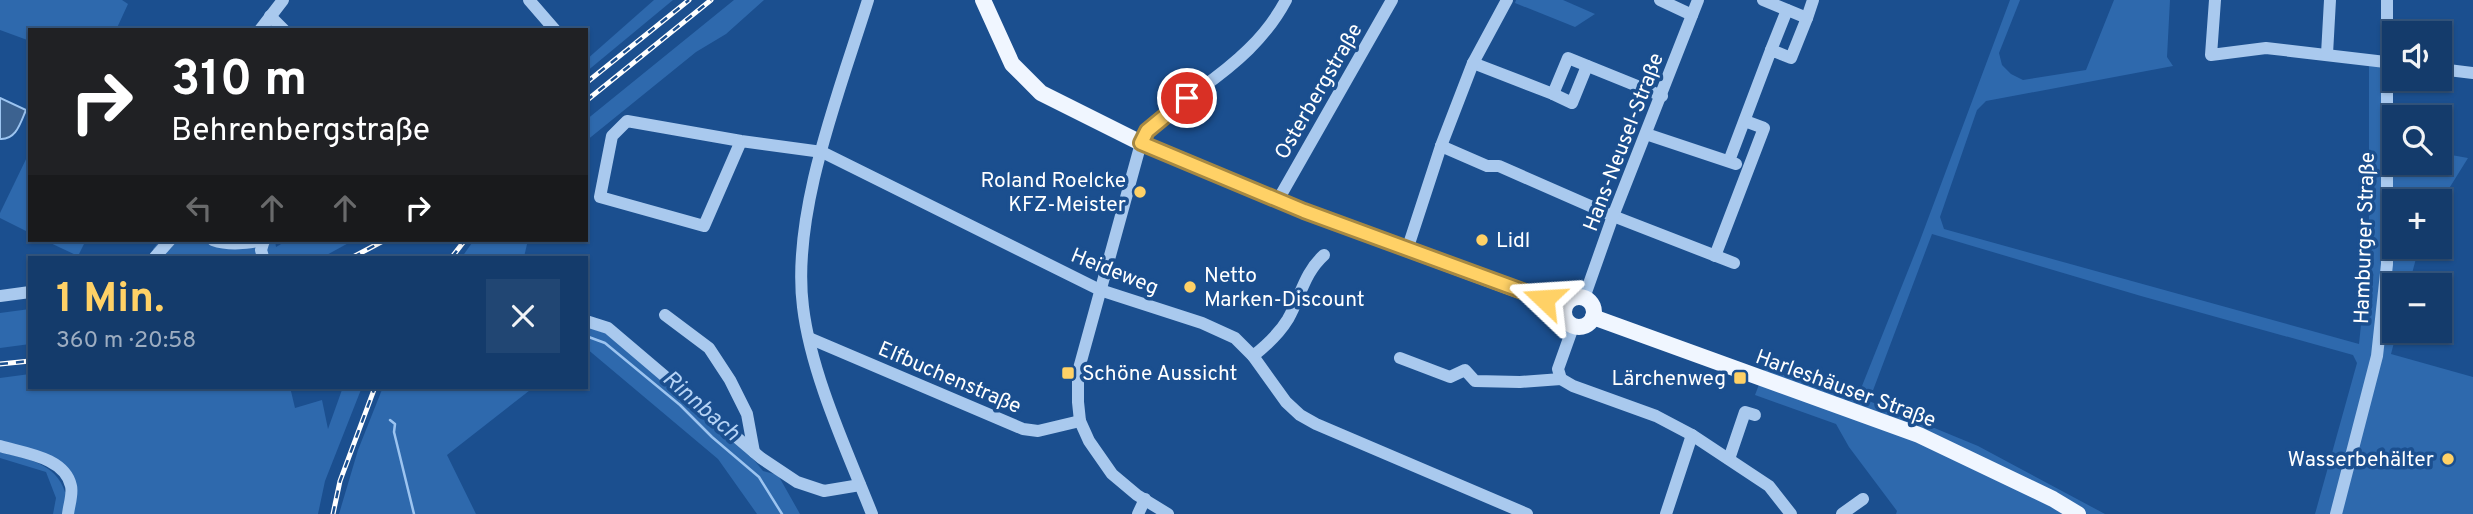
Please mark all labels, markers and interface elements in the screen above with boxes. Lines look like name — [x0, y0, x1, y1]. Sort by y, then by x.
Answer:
street label: Osterbergstraße — [1269, 19, 1369, 165]
map controls — [2382, 21, 2452, 343]
button: sound — [2382, 21, 2452, 91]
street label: Hans-Neusel-Straße — [1578, 50, 1671, 236]
text: 310 m — [171, 51, 307, 113]
icon: right — [56, 56, 147, 147]
pin — [1157, 68, 1217, 128]
icon: arrive — [1168, 79, 1206, 117]
button: search — [2382, 105, 2452, 175]
text: Behrenbergstraße — [171, 112, 430, 152]
street label: Hamburger Straße — [2349, 152, 2382, 325]
place label: Roland Roelcke KFZ-Meister — [981, 168, 1126, 219]
marker: Roland Roelcke KFZ-Meister — [1132, 184, 1148, 200]
icon: left — [180, 189, 218, 227]
icon: ahead — [253, 189, 291, 227]
icon: ahead — [326, 189, 364, 227]
icon: right — [399, 189, 437, 227]
button: + — [2382, 189, 2452, 259]
place label: Lidl — [1496, 228, 1530, 255]
marker: Lidl — [1474, 232, 1490, 248]
street label: Heideweg — [1066, 243, 1162, 302]
position arrow — [1507, 262, 1581, 336]
place label: Netto Marken-Discount — [1204, 263, 1365, 314]
button: − — [2382, 273, 2452, 343]
text: 1 Min. — [56, 274, 165, 327]
button: close — [486, 279, 560, 353]
marker: Netto Marken-Discount — [1182, 279, 1198, 295]
text: 360 m · 20:58 — [56, 327, 196, 356]
street label: Elfbuchenstraße — [874, 336, 1025, 421]
street label: Harleshäuser Straße — [1752, 344, 1939, 435]
place label: Schöne Aussicht — [1082, 361, 1237, 388]
water label: Rinnbach — [656, 365, 746, 449]
marker: Schöne Aussicht — [1060, 365, 1076, 381]
place label: Lärchenweg — [1612, 366, 1726, 393]
marker: Lärchenweg — [1732, 370, 1748, 386]
place label: Wasserbehälter — [2288, 447, 2434, 474]
marker: Wasserbehälter — [2440, 451, 2456, 467]

